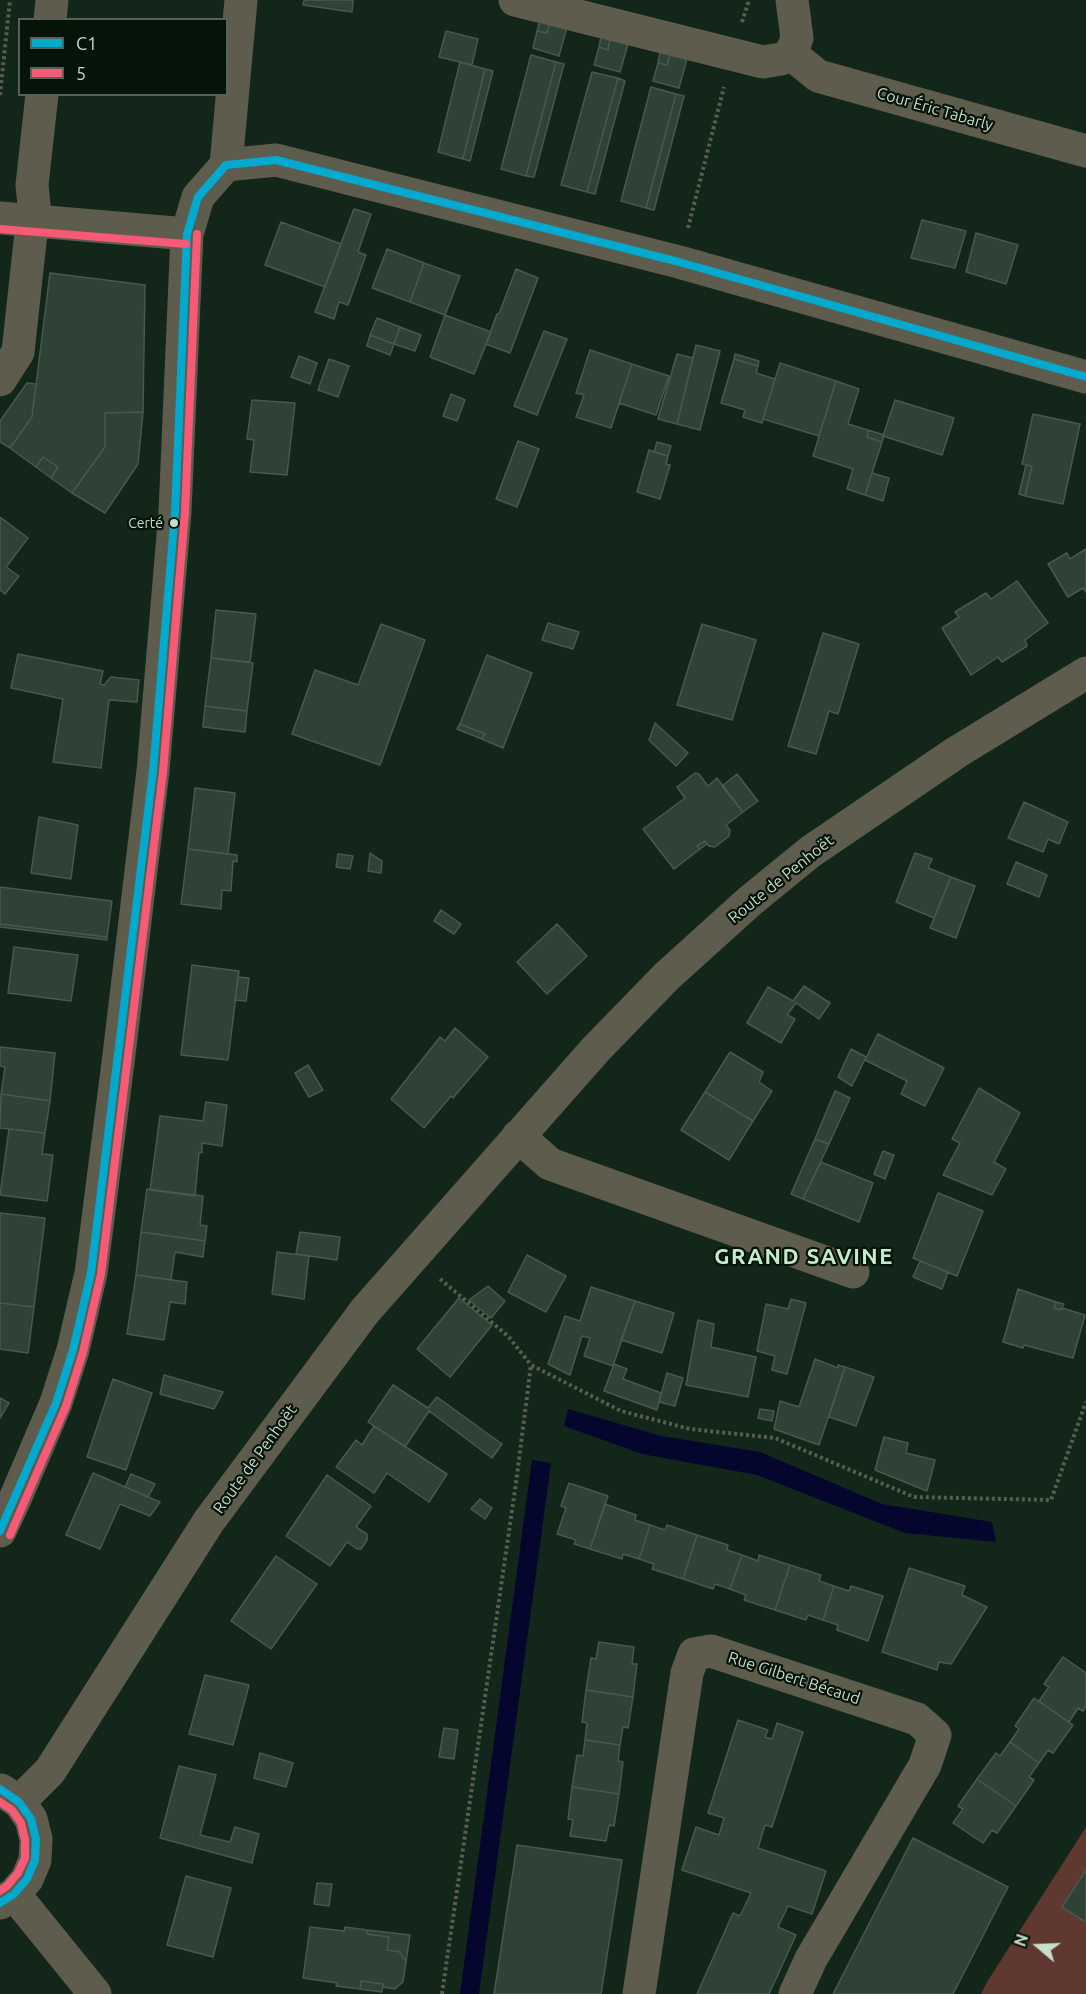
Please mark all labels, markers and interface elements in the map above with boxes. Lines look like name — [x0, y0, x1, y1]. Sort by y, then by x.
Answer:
legend — [18, 18, 228, 96]
text: C1 — [76, 33, 97, 53]
text: 5 — [76, 63, 86, 83]
street label: Cour Éric Tabarly — [875, 83, 995, 135]
place label: Certé — [128, 515, 163, 531]
marker: Certé — [168, 517, 180, 529]
street label: Route de Penhoët — [724, 831, 838, 927]
district label: GRAND SAVINE — [714, 1244, 894, 1270]
street label: Route de Penhoët — [209, 1401, 301, 1517]
street label: Rue Gilbert Bécaud — [726, 1648, 862, 1708]
north arrow — [1008, 1916, 1068, 1976]
text: N — [1011, 1932, 1031, 1949]

